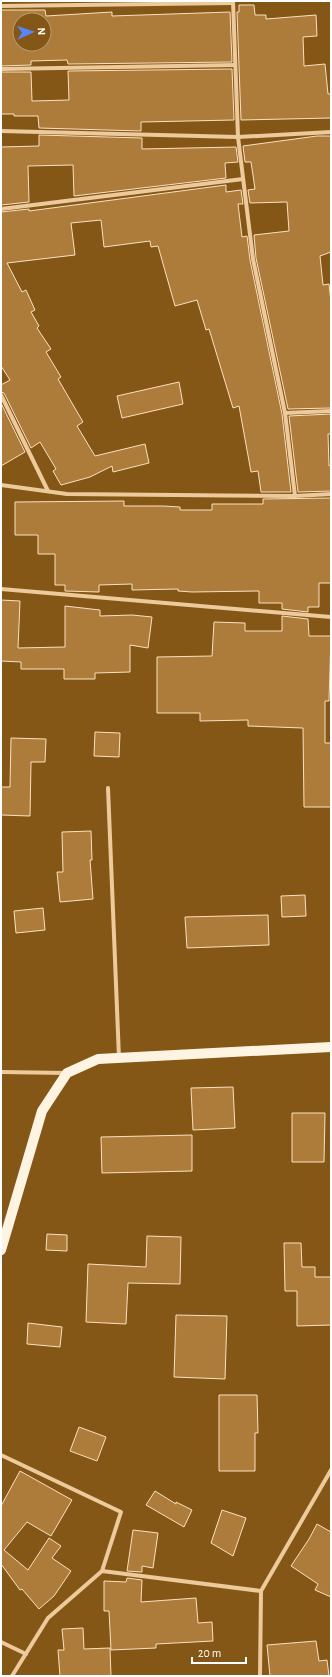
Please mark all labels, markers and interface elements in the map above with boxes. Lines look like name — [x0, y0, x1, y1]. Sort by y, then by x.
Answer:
north arrow — [12, 12, 52, 52]
text: N — [36, 27, 47, 36]
scale bar — [192, 1639, 246, 1665]
text: 20 m — [198, 1647, 221, 1659]

